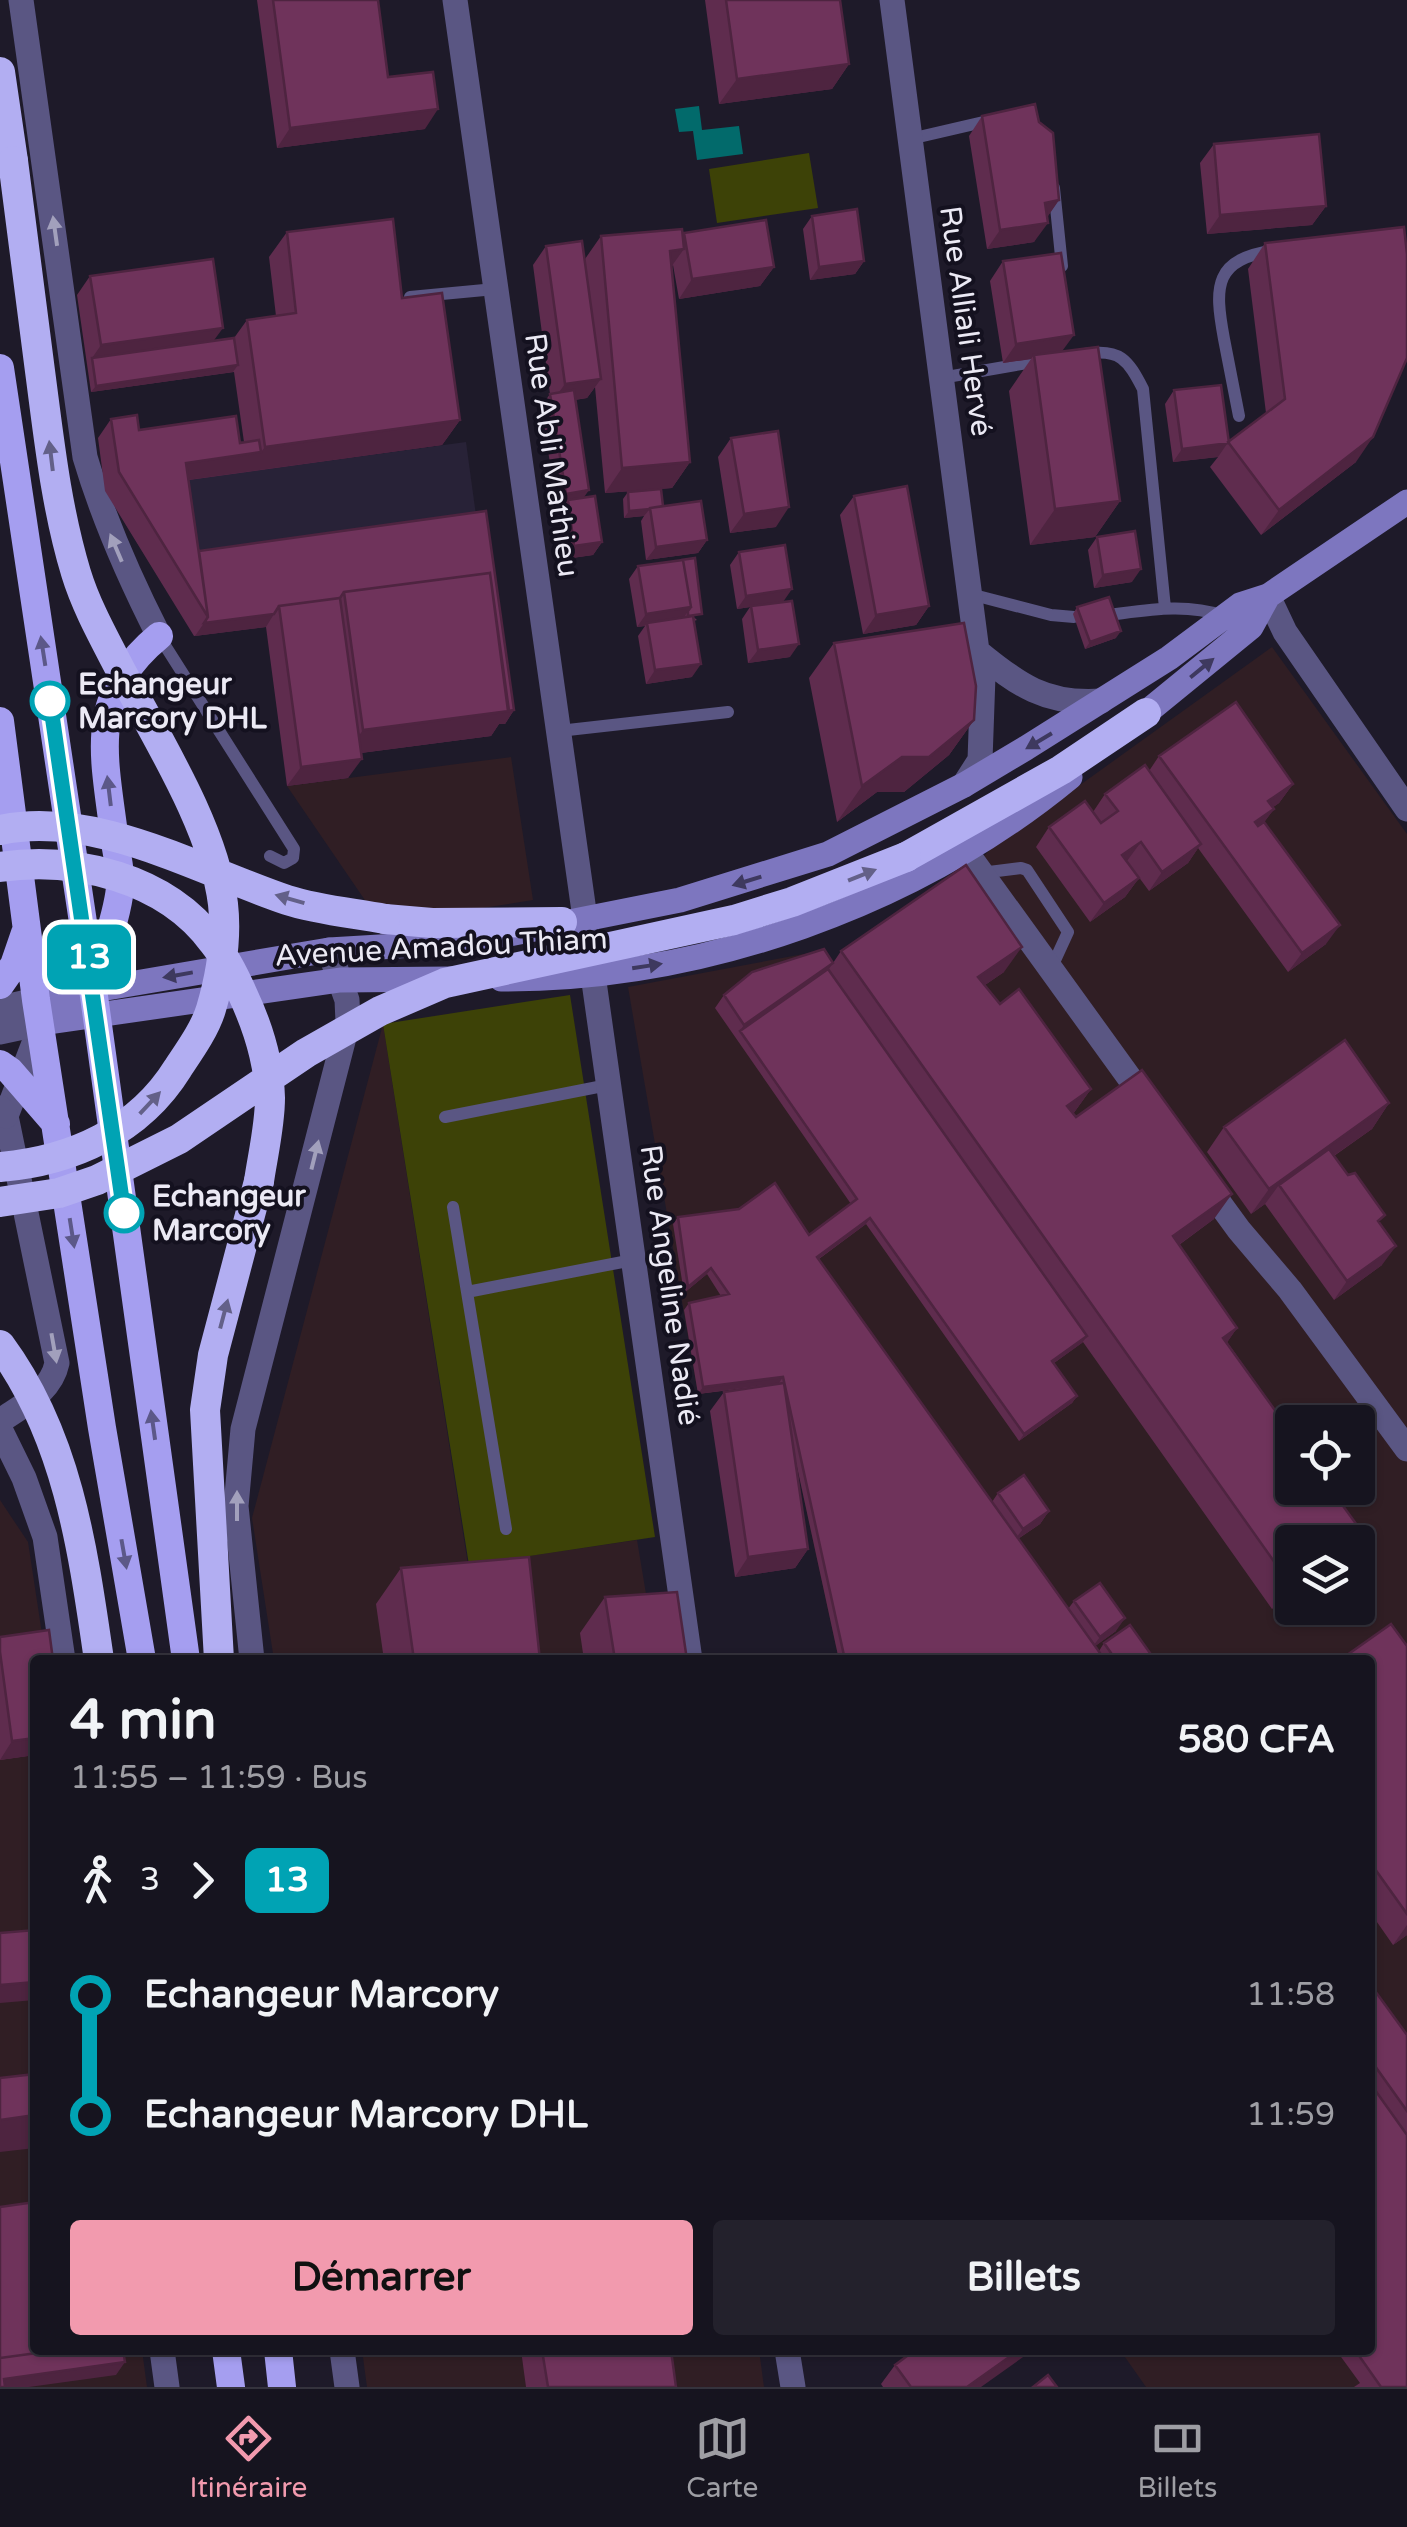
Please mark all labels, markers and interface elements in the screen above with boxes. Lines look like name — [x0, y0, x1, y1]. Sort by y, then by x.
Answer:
street label: Rue Alliali Hervé — [931, 204, 1000, 439]
one-way arrow — [47, 214, 63, 246]
street label: Rue Abli Mathieu — [516, 331, 587, 580]
one-way arrow — [43, 440, 59, 471]
one-way arrow — [108, 534, 124, 563]
one-way arrow — [34, 634, 50, 666]
one-way arrow — [1189, 658, 1215, 679]
place label: Echangeur Marcory DHL — [78, 666, 268, 737]
marker: Echangeur Marcory DHL — [31, 682, 69, 720]
one-way arrow — [1025, 732, 1053, 749]
one-way arrow — [101, 775, 117, 806]
one-way arrow — [848, 866, 878, 882]
one-way arrow — [731, 874, 761, 889]
one-way arrow — [274, 891, 305, 907]
street label: Avenue Amadou Thiam — [274, 920, 608, 975]
line badge: 13 — [44, 924, 134, 990]
text: 13 — [67, 936, 111, 978]
one-way arrow — [631, 958, 663, 973]
one-way arrow — [161, 968, 193, 983]
one-way arrow — [138, 1091, 161, 1115]
one-way arrow — [307, 1139, 323, 1170]
street label: Rue Angeline Nadié — [631, 1142, 708, 1428]
place label: Echangeur Marcory — [152, 1178, 306, 1249]
marker: Echangeur Marcory — [105, 1194, 143, 1232]
one-way arrow — [65, 1218, 81, 1250]
one-way arrow — [217, 1298, 232, 1329]
one-way arrow — [47, 1333, 62, 1364]
map controls — [1275, 1405, 1375, 1625]
button: locate — [1275, 1405, 1375, 1505]
one-way arrow — [145, 1408, 161, 1440]
one-way arrow — [229, 1490, 245, 1521]
button: layers — [1275, 1525, 1375, 1625]
one-way arrow — [117, 1539, 132, 1571]
text: 4 min — [70, 1688, 217, 1754]
text: 580 CFA — [1178, 1717, 1335, 1763]
text: 11:55 – 11:59 · Bus — [70, 1759, 368, 1797]
icon: walk — [70, 1853, 125, 1908]
icon: forward — [175, 1853, 230, 1908]
text: 13 — [265, 1859, 309, 1901]
text: 3 — [140, 1861, 160, 1899]
text: Echangeur Marcory — [144, 1972, 499, 2018]
text: 11:58 — [1246, 1976, 1335, 2014]
text: Echangeur Marcory DHL — [144, 2092, 588, 2138]
text: 11:59 — [1246, 2096, 1335, 2134]
button: Démarrer — [70, 2220, 693, 2335]
button: Billets — [713, 2220, 1335, 2335]
tab: Itinéraire — [189, 2411, 307, 2505]
tab: Carte — [686, 2411, 758, 2505]
tab: Billets — [1137, 2411, 1218, 2505]

